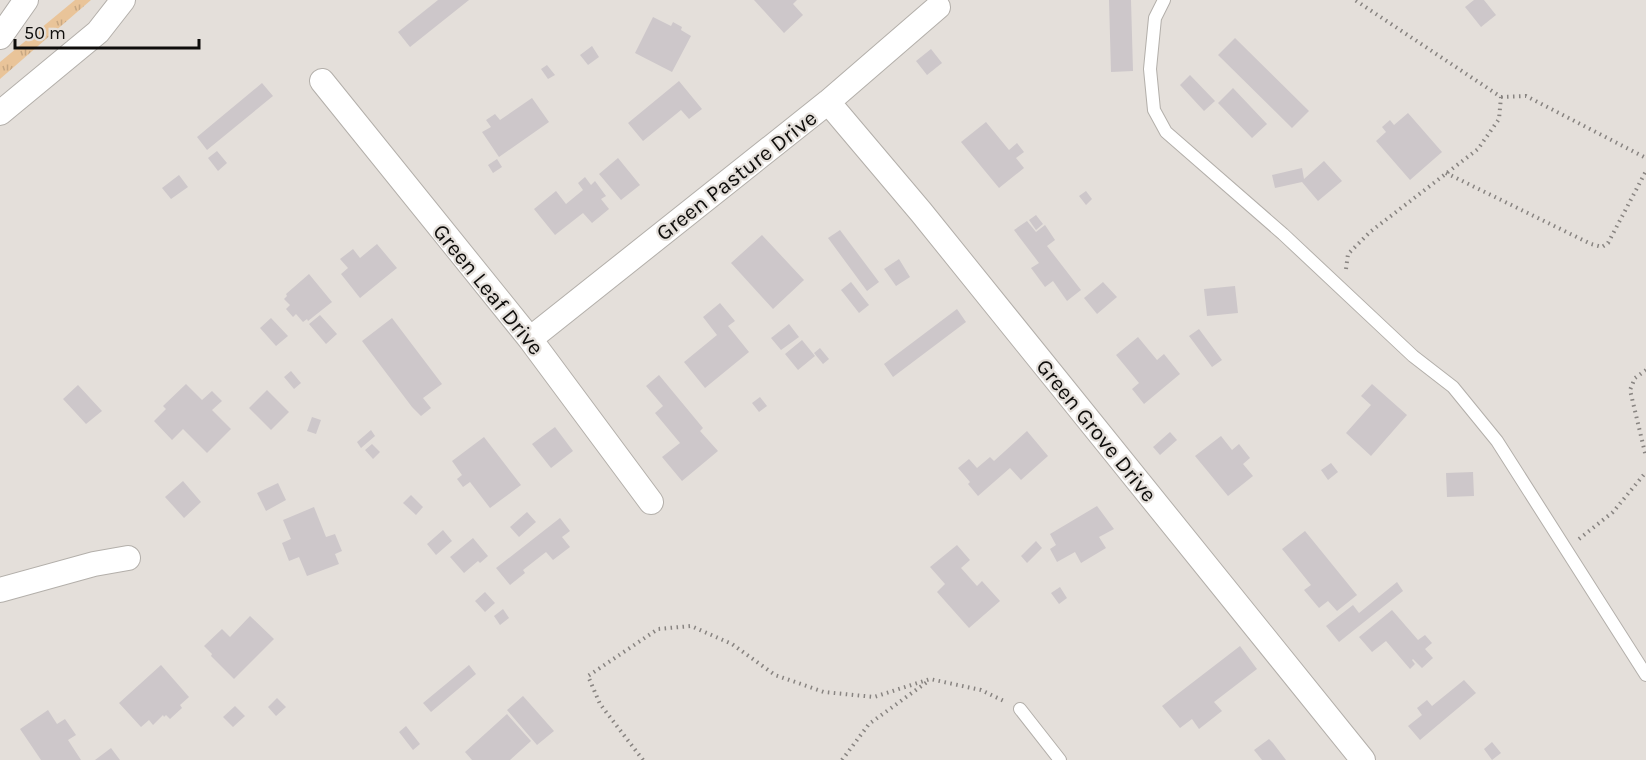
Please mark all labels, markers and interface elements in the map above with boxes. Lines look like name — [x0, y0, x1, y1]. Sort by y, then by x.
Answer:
scale bar — [15, 12, 200, 50]
text: 50 m — [24, 22, 66, 44]
street label: Green Pasture Drive — [651, 105, 822, 247]
street label: Green Leaf Drive — [427, 219, 549, 360]
street label: Green Grove Drive — [1031, 354, 1162, 507]

